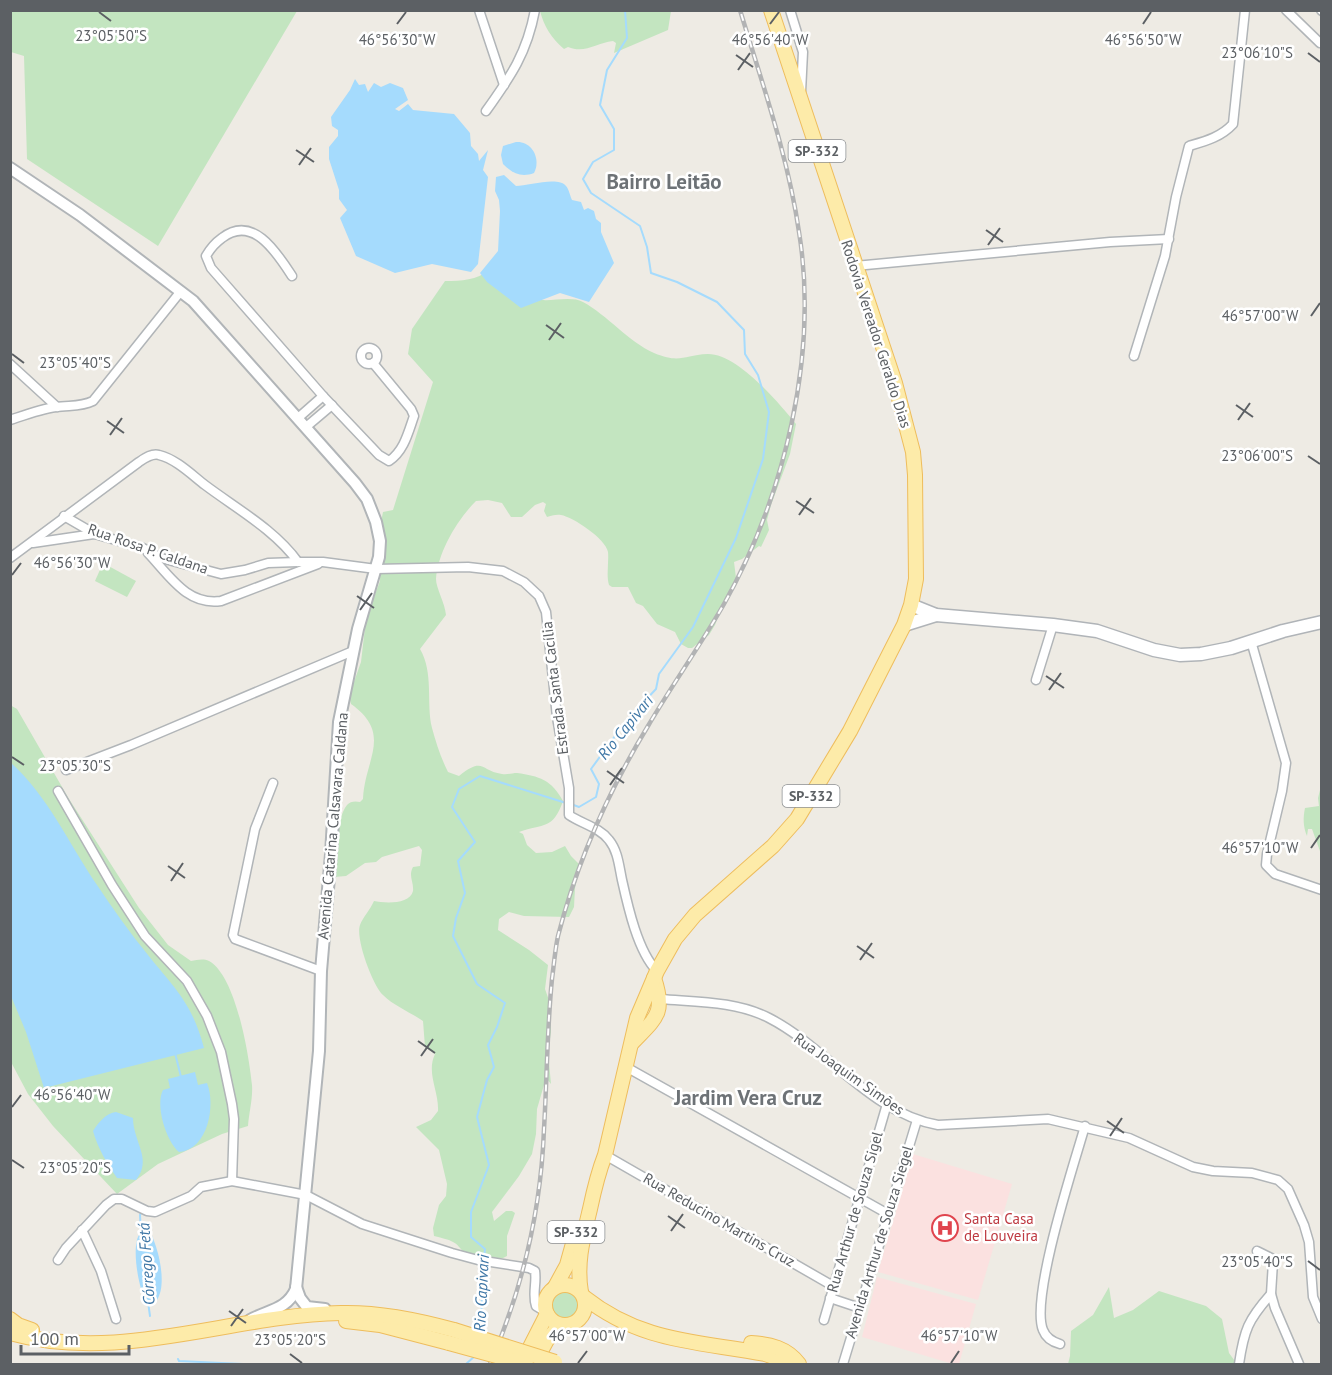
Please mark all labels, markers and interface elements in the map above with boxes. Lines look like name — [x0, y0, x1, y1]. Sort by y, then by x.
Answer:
text: 23°05'50"S — [75, 26, 147, 45]
text: 46°56'30"W — [359, 30, 436, 49]
text: 46°56'40"W — [732, 30, 809, 49]
text: 46°56'50"W — [1105, 30, 1182, 49]
text: 23°06'10"S — [1221, 43, 1293, 62]
road number: SP-332 — [788, 140, 846, 162]
district label: Bairro Leitão — [606, 168, 722, 195]
street label: Rodovia Vereador Geraldo Dias — [837, 237, 916, 430]
text: 46°57'00"W — [1222, 306, 1299, 325]
text: 23°05'40"S — [39, 353, 111, 372]
text: 23°06'00"S — [1221, 446, 1293, 465]
street label: Rua Rosa P. Caldana — [85, 519, 211, 578]
text: 46°56'30"W — [34, 553, 111, 572]
street label: Estrada Santa Cacília — [537, 620, 572, 756]
water label: Rio Capivari — [593, 690, 658, 763]
street label: Avenida Catarina Calsavara Caldana — [313, 712, 352, 940]
text: 23°05'30"S — [39, 756, 111, 775]
road number: SP-332 — [782, 785, 840, 807]
text: 46°57'10"W — [1222, 838, 1299, 857]
street label: Rua Joaquim Simões — [790, 1028, 908, 1119]
district label: Jardim Vera Cruz — [673, 1084, 822, 1111]
text: 46°56'40"W — [34, 1085, 111, 1104]
street label: Rua Arthur de Souza Sigel — [822, 1129, 887, 1295]
street label: Avenida Arthur de Souza Siegel — [840, 1143, 917, 1340]
text: 23°05'20"S — [39, 1158, 111, 1177]
street label: Rua Reducino Martins Cruz — [640, 1168, 798, 1271]
place label: Santa Casa de Louveira — [964, 1209, 1038, 1245]
hospital icon: Santa Casa de Louveira — [930, 1213, 960, 1243]
road number: SP-332 — [548, 1221, 604, 1243]
water label: Córrego Fetá — [133, 1222, 159, 1306]
text: 23°05'40"S — [1221, 1252, 1293, 1271]
water label: Rio Capivari — [469, 1253, 493, 1332]
scale bar — [21, 1318, 129, 1356]
text: 46°57'00"W — [549, 1326, 626, 1345]
text: 46°57'10"W — [921, 1326, 998, 1345]
text: 100 m — [30, 1327, 79, 1350]
text: 23°05'20"S — [254, 1330, 326, 1349]

